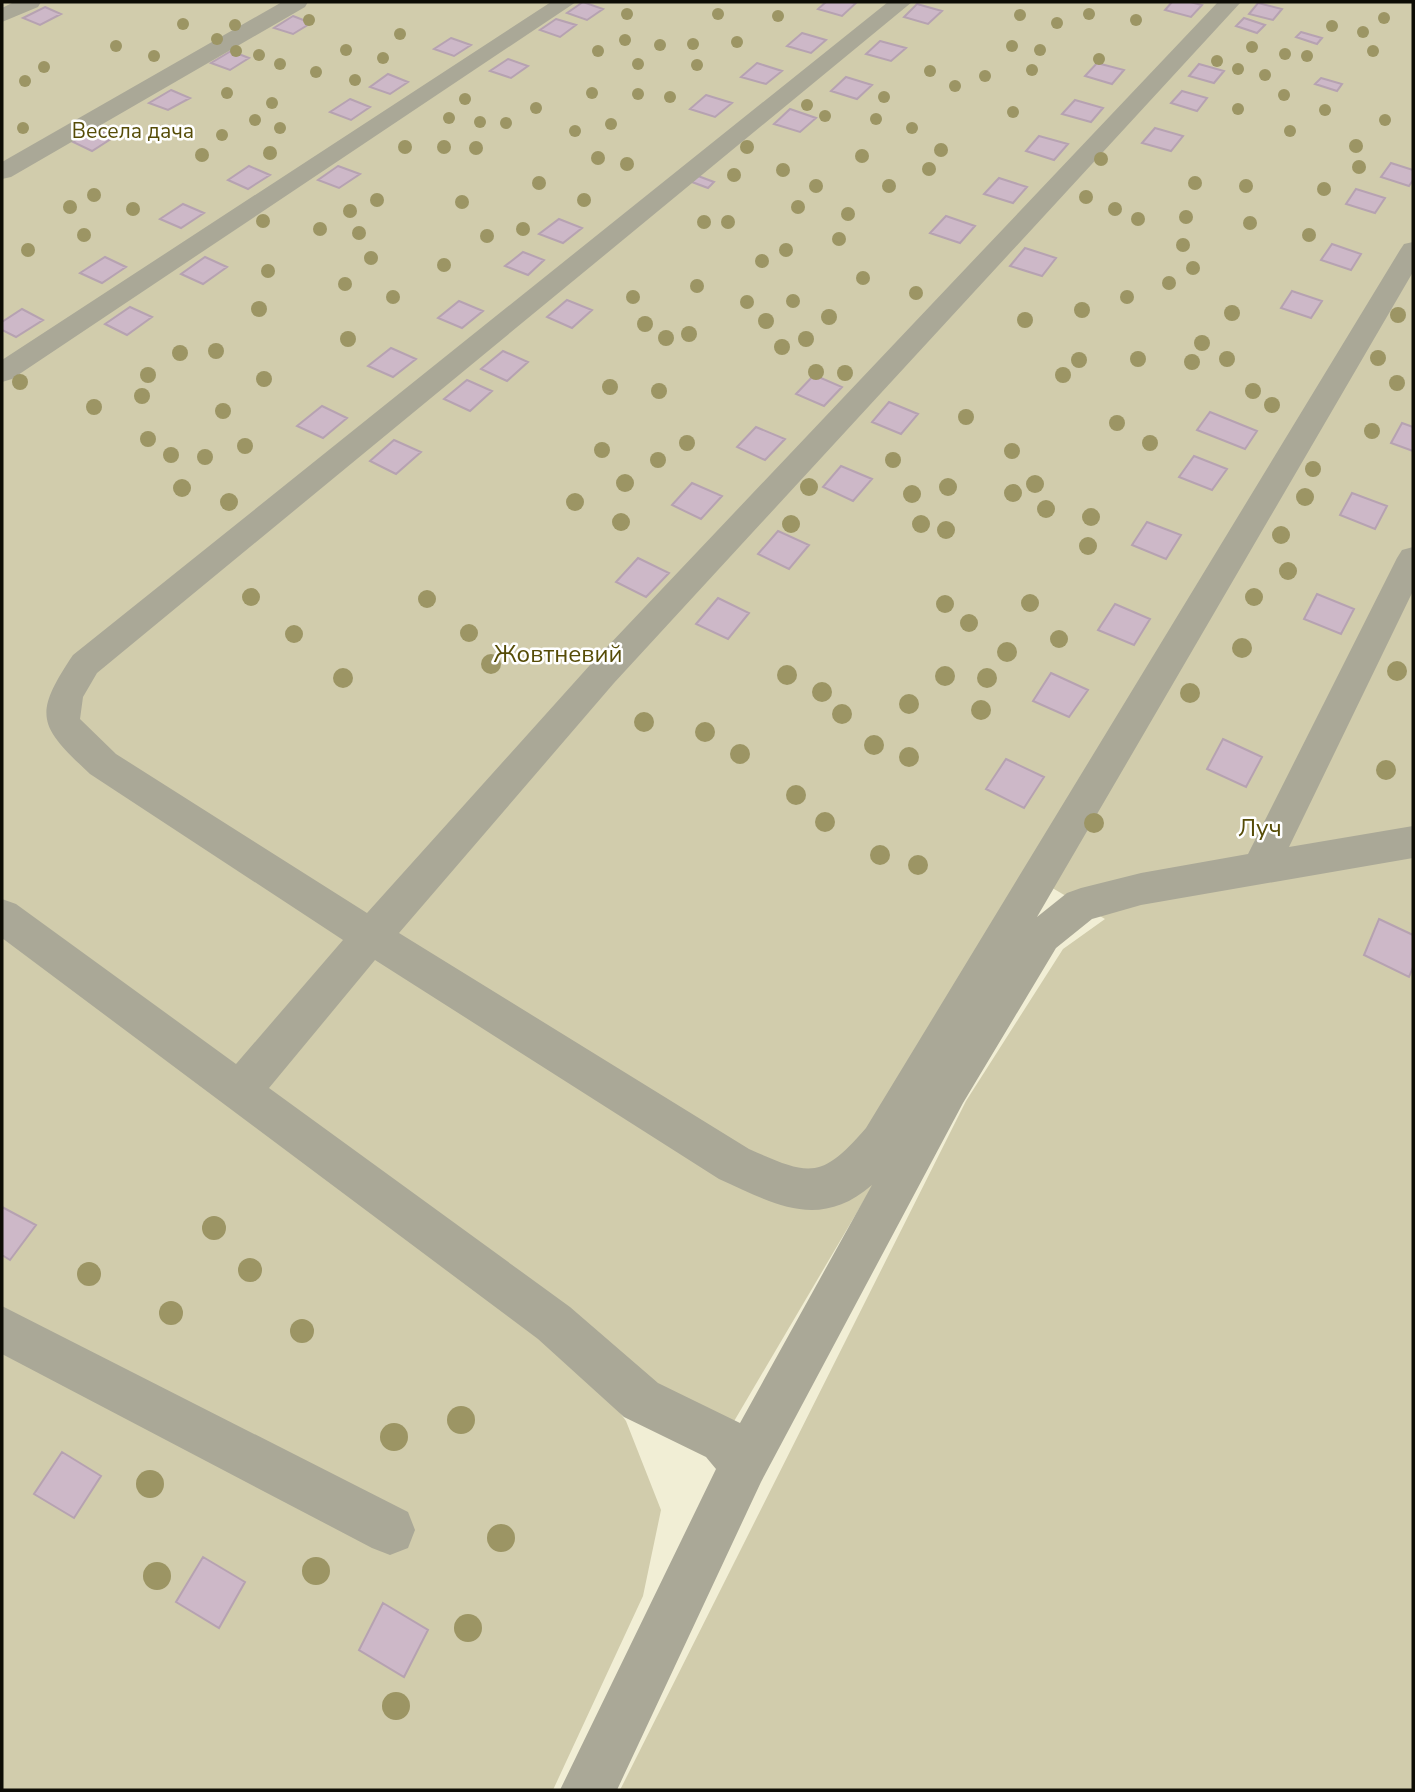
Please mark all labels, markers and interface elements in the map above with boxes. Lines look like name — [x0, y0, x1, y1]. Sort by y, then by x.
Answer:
park label: Весела дача — [72, 117, 194, 145]
park label: Жовтневий — [494, 638, 622, 670]
park label: Луч — [1238, 812, 1282, 844]

